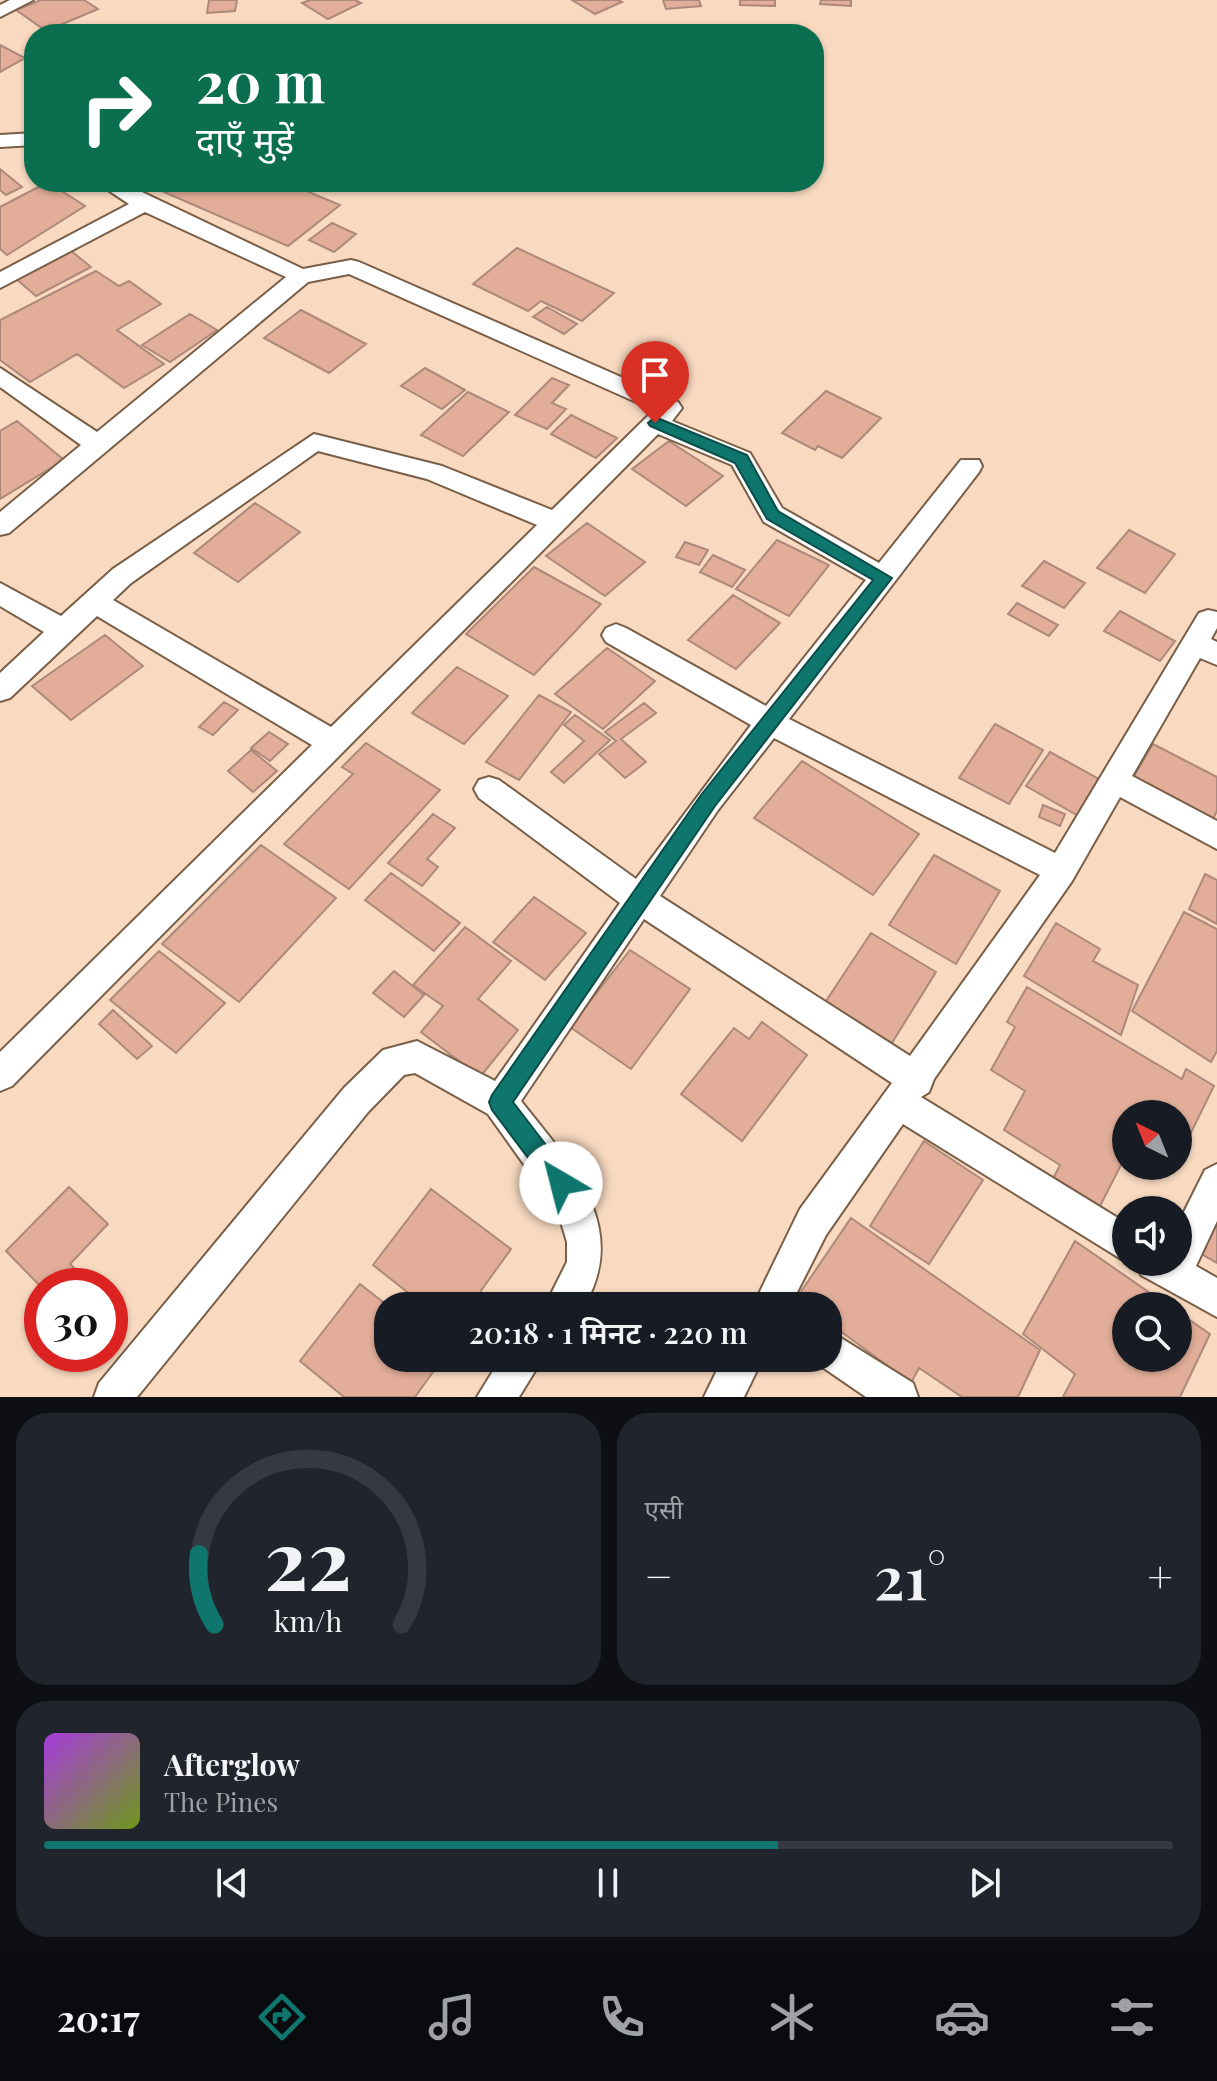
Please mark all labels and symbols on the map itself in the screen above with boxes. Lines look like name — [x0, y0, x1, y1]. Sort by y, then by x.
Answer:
pin — [621, 341, 689, 423]
north arrow — [1112, 1100, 1192, 1180]
position arrow — [519, 1141, 603, 1225]
speed limit sign: 30 — [24, 1268, 128, 1372]

